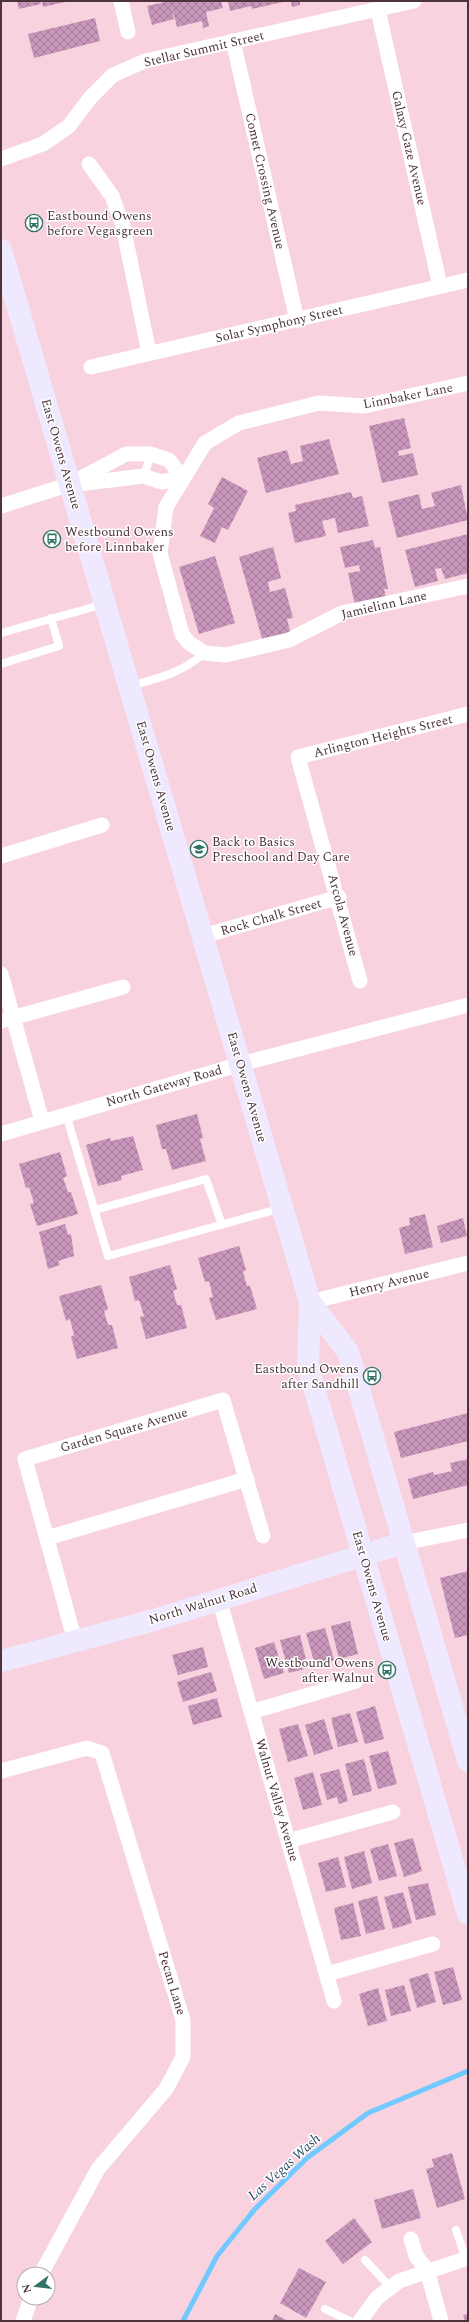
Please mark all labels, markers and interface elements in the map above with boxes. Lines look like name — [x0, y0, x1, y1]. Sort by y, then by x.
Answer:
street label: Stellar Summit Street — [142, 25, 266, 73]
street label: Galaxy Gaze Avenue — [386, 89, 432, 207]
street label: Comet Crossing Avenue — [240, 111, 290, 251]
place label: Eastbound Owens before Vegasgreen — [47, 206, 154, 241]
bus stop icon: Eastbound Owens before Vegasgreen — [24, 213, 44, 233]
street label: Solar Symphony Street — [213, 300, 345, 348]
street label: Linnbaker Lane — [361, 377, 455, 415]
street label: East Owens Avenue — [36, 396, 86, 512]
place label: Westbound Owens before Linnbaker — [65, 522, 174, 557]
bus stop icon: Westbound Owens before Linnbaker — [42, 529, 62, 549]
street label: Jamielinn Lane — [339, 585, 429, 625]
street label: Arlington Heights Street — [311, 709, 455, 763]
street label: East Owens Avenue — [131, 718, 181, 834]
place label: Back to Basics Preschool and Day Care — [212, 832, 350, 867]
school or university icon: Back to Basics Preschool and Day Care — [189, 839, 209, 859]
street label: Arcola Avenue — [322, 872, 364, 958]
street label: Rock Chalk Street — [218, 893, 324, 941]
street label: East Owens Avenue — [222, 1029, 272, 1145]
street label: North Gateway Road — [104, 1060, 224, 1112]
street label: Henry Avenue — [347, 1263, 431, 1303]
place label: Eastbound Owens after Sandhill — [254, 1359, 359, 1394]
bus stop icon: Eastbound Owens after Sandhill — [362, 1366, 382, 1386]
street label: Garden Square Avenue — [58, 1402, 190, 1458]
street label: East Owens Avenue — [347, 1528, 397, 1644]
street label: North Walnut Road — [146, 1578, 260, 1630]
place label: Westbound Owens after Walnut — [265, 1653, 374, 1688]
bus stop icon: Westbound Owens after Walnut — [377, 1660, 397, 1680]
street label: Walnut Valley Avenue — [250, 1736, 304, 1864]
street label: Pecan Lane — [153, 1948, 191, 2018]
water label: Las Vegas Wash — [243, 2129, 325, 2205]
north arrow — [16, 2266, 56, 2306]
text: N — [17, 2282, 36, 2295]

